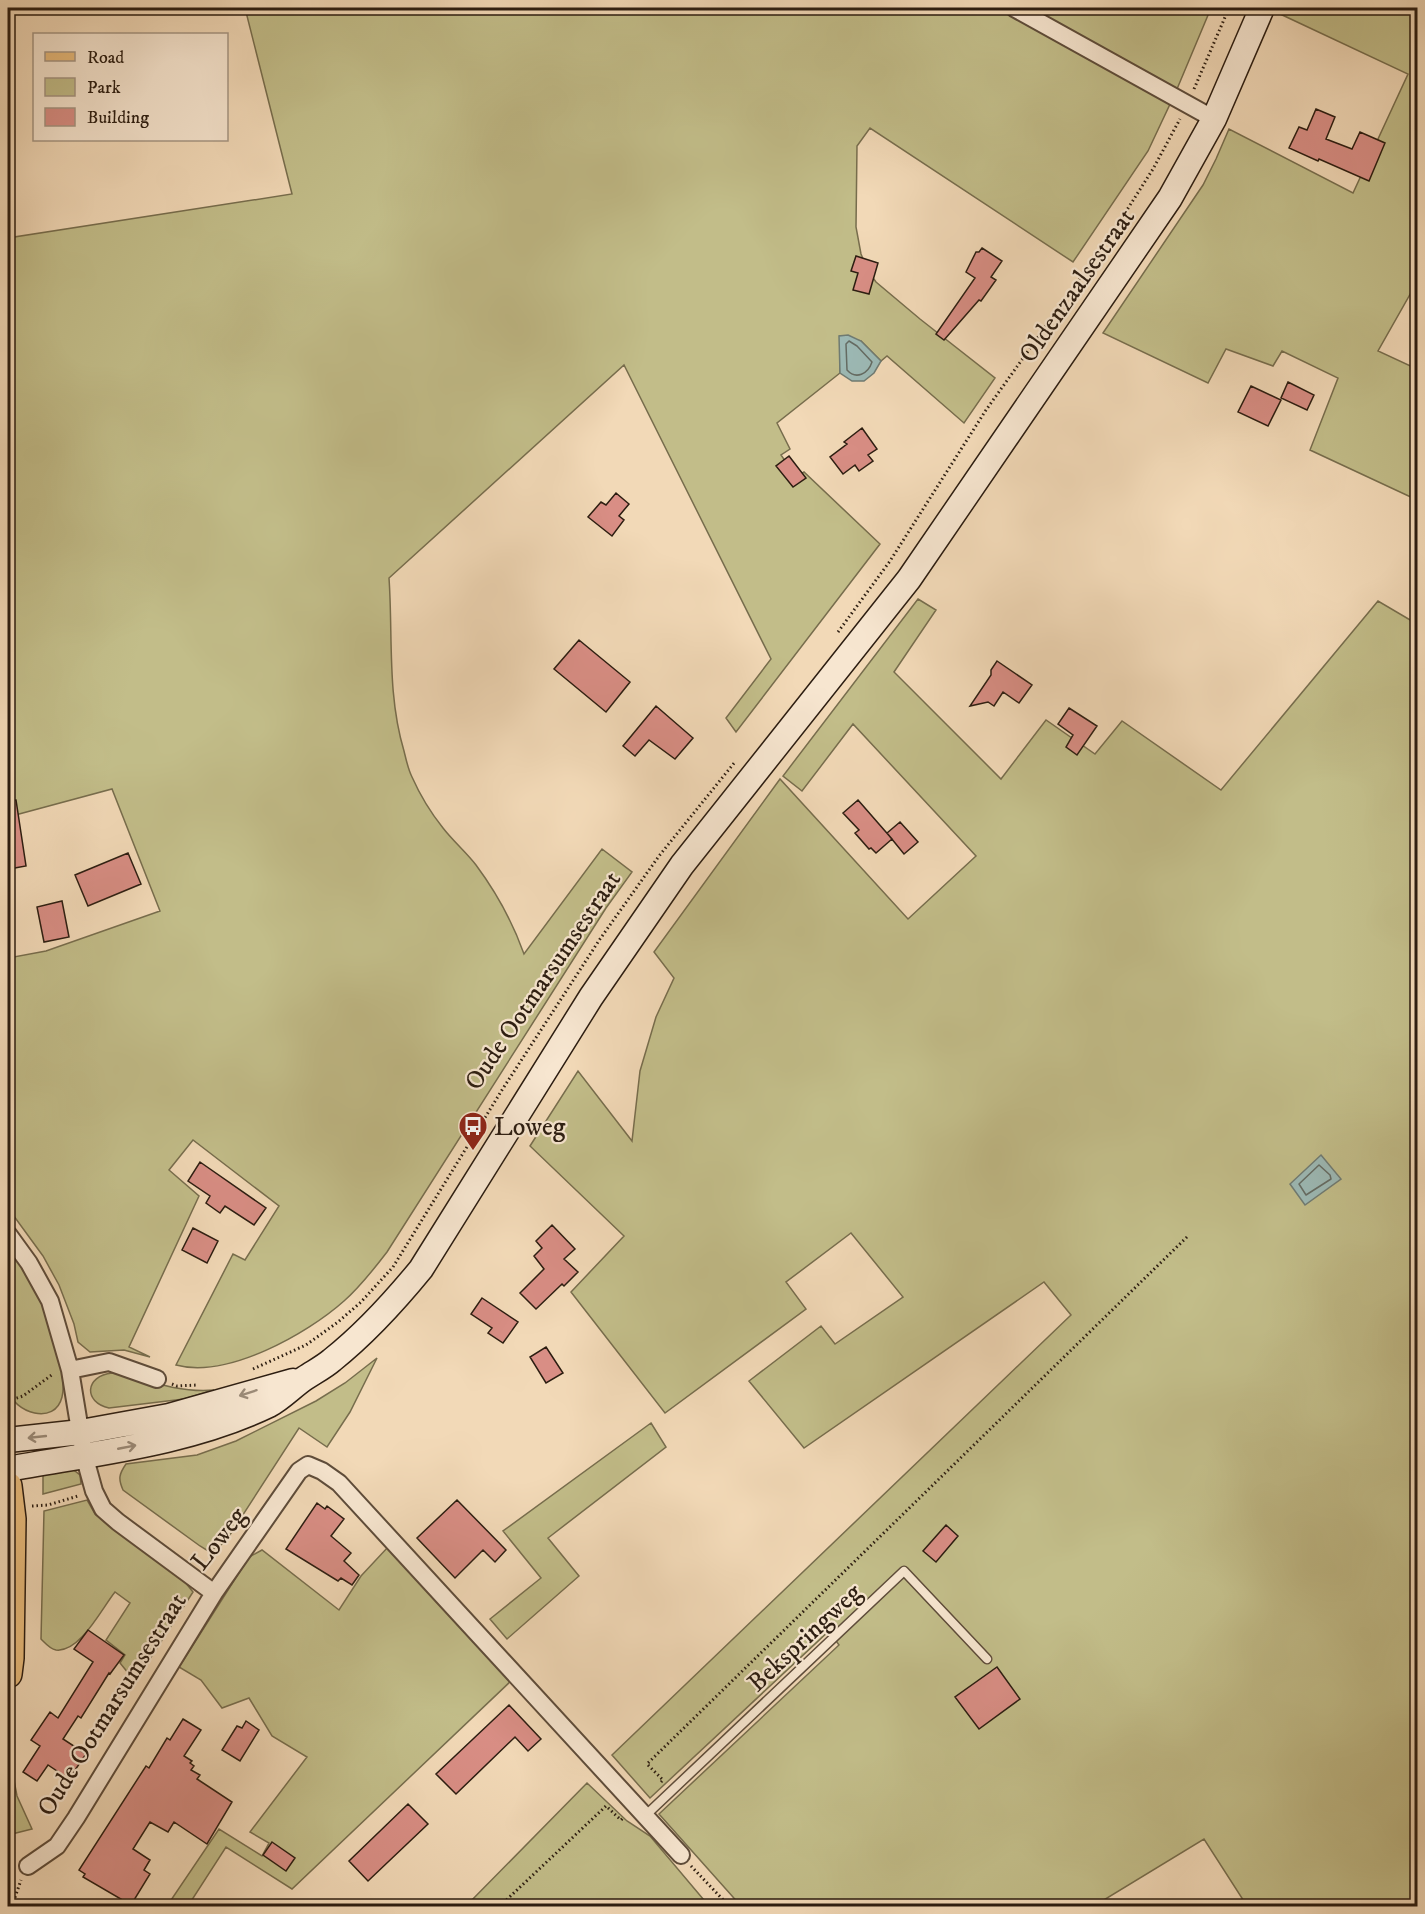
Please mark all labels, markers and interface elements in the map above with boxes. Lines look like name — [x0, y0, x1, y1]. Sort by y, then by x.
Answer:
legend — [33, 33, 228, 141]
text: Road — [87, 47, 124, 69]
text: Park — [87, 77, 121, 99]
text: Building — [87, 107, 149, 129]
street label: Oldenzaalsestraat — [1012, 202, 1143, 369]
street label: Oude Ootmarsumsestraat — [458, 865, 629, 1097]
bus stop icon: Loweg — [457, 1110, 489, 1152]
place label: Loweg — [494, 1111, 566, 1144]
one-way arrow — [239, 1388, 258, 1399]
one-way arrow — [27, 1431, 47, 1442]
one-way arrow — [117, 1441, 136, 1452]
street label: Loweg — [184, 1500, 254, 1577]
street label: Bekspringweg — [741, 1576, 870, 1700]
street label: Oude Ootmarsumsestraat — [30, 1587, 194, 1823]

